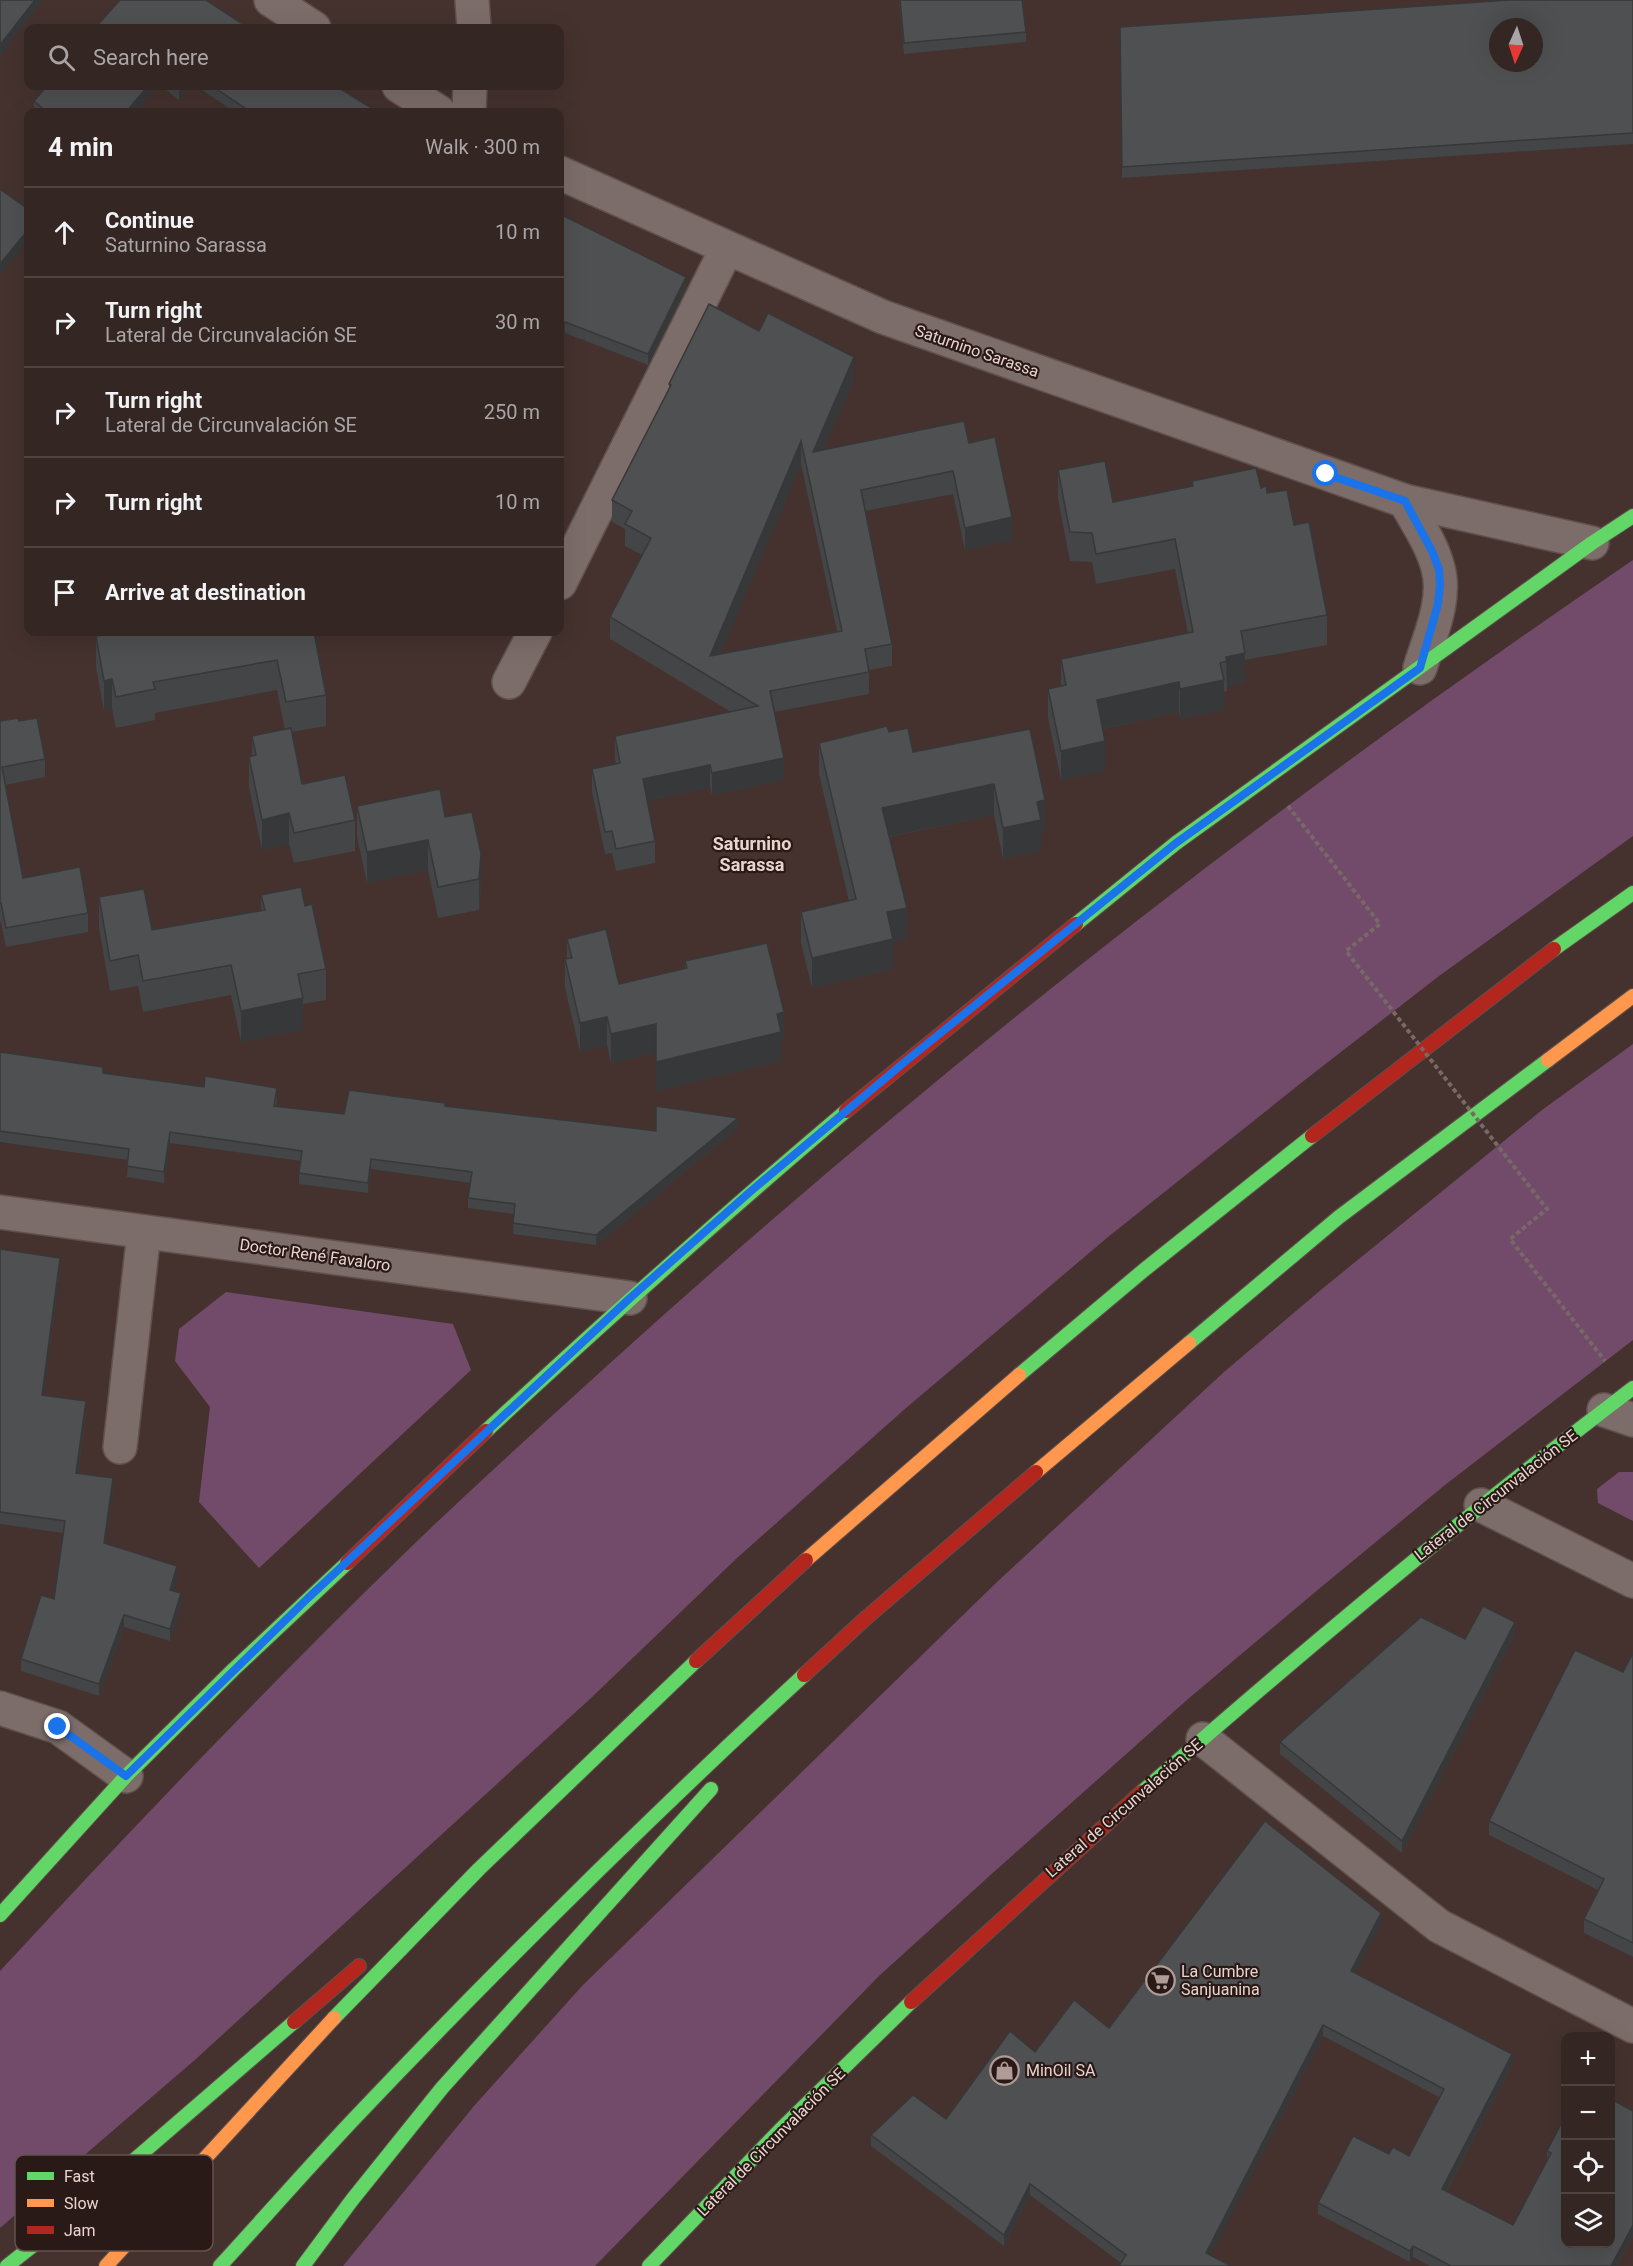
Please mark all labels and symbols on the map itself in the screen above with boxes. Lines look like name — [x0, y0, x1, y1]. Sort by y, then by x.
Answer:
north arrow — [1489, 18, 1543, 72]
street label: Saturnino Sarassa — [913, 321, 1041, 381]
route start — [1312, 460, 1338, 486]
district label: Saturnino Sarassa — [713, 833, 791, 875]
street label: Doctor René Favaloro — [238, 1235, 392, 1275]
street label: Lateral de Circunvalación SE — [1411, 1425, 1581, 1565]
route end — [44, 1713, 70, 1739]
street label: Lateral de Circunvalación SE — [1042, 1735, 1206, 1881]
place label: La Cumbre Sanjuanina — [1181, 1962, 1260, 1999]
supermarket icon: La Cumbre Sanjuanina — [1144, 1964, 1176, 1996]
shop icon: MinOil SA — [989, 2054, 1021, 2086]
place label: MinOil SA — [1026, 2061, 1096, 2080]
street label: Lateral de Circunvalación SE — [693, 2064, 849, 2220]
legend — [15, 2155, 213, 2251]
text: Fast — [64, 2167, 95, 2186]
text: Slow — [64, 2194, 99, 2213]
text: Jam — [64, 2221, 96, 2240]

